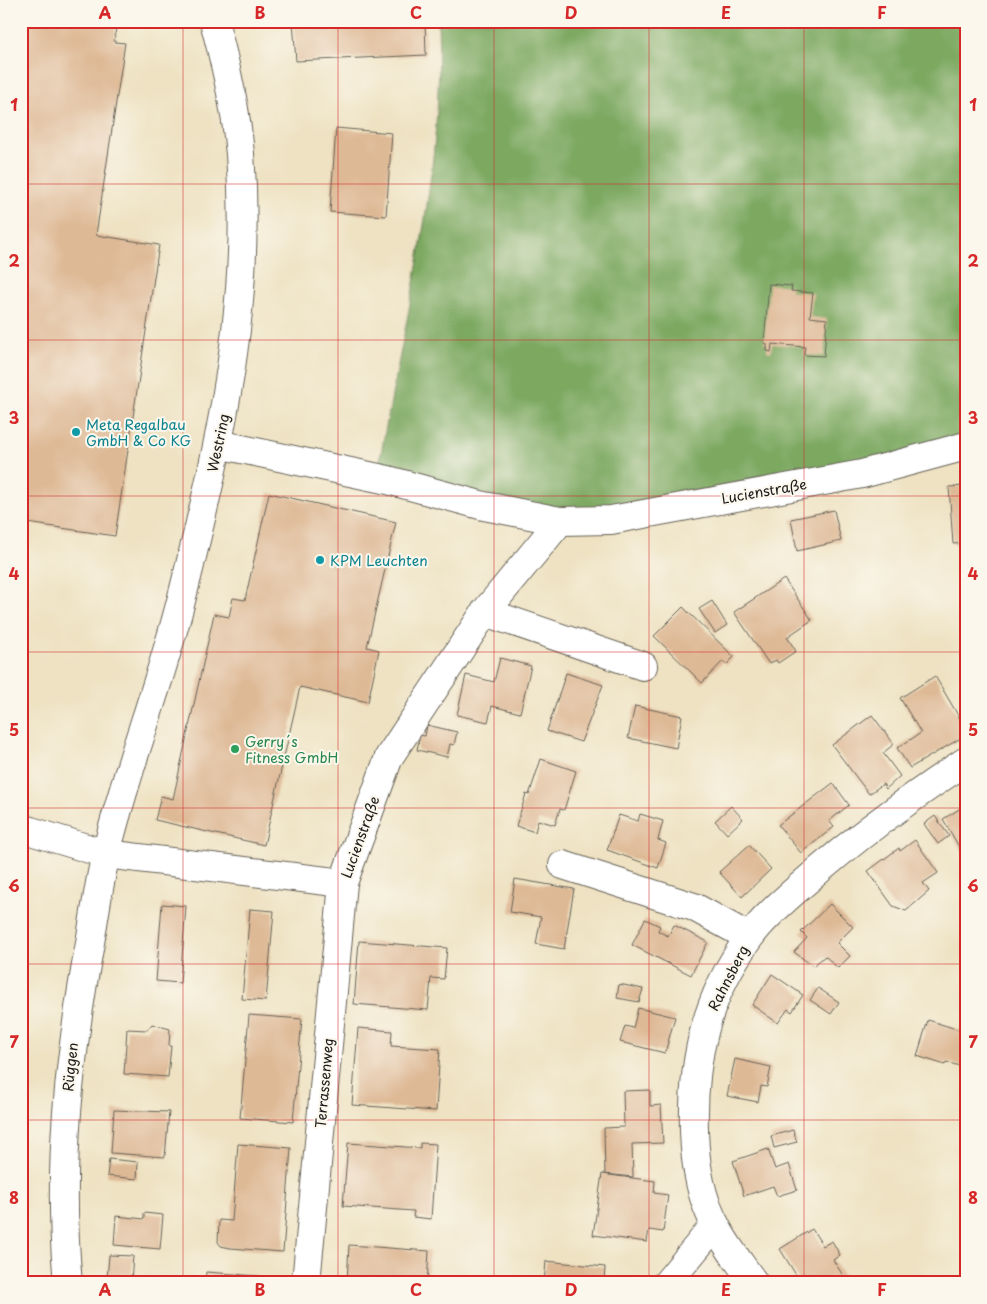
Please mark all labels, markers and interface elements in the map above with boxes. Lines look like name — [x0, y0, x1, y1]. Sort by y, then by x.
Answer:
text: A — [99, 0, 112, 24]
text: B — [255, 0, 266, 24]
text: C — [410, 0, 422, 24]
text: D — [565, 0, 577, 24]
text: E — [721, 0, 731, 24]
text: F — [877, 0, 887, 24]
text: 1 — [10, 92, 18, 116]
text: 1 — [969, 92, 977, 116]
text: 2 — [8, 248, 20, 272]
text: 2 — [967, 248, 979, 272]
text: 3 — [9, 405, 19, 429]
text: 3 — [968, 405, 978, 429]
street label: Westring — [202, 412, 234, 474]
place label: Meta Regalbau GmbH & Co KG — [86, 414, 191, 451]
marker: Meta Regalbau GmbH & Co KG — [70, 426, 82, 438]
street label: Lucienstraße — [720, 473, 808, 509]
place label: KPM Leuchten — [330, 550, 428, 571]
marker: KPM Leuchten — [314, 554, 326, 566]
text: 4 — [9, 561, 20, 585]
text: 4 — [968, 561, 979, 585]
text: 5 — [9, 717, 19, 741]
text: 5 — [968, 717, 978, 741]
place label: Gerry´s Fitness GmbH — [245, 731, 338, 768]
marker: Gerry´s Fitness GmbH — [229, 743, 241, 755]
street label: Lucienstraße — [335, 793, 385, 881]
text: 6 — [8, 873, 20, 897]
text: 6 — [967, 873, 979, 897]
street label: Rahnsberg — [703, 942, 753, 1014]
text: 7 — [9, 1029, 19, 1053]
text: 7 — [968, 1029, 978, 1053]
street label: Terrassenweg — [310, 1037, 338, 1129]
street label: Rüggen — [57, 1041, 83, 1093]
text: 8 — [9, 1185, 19, 1209]
text: 8 — [968, 1185, 978, 1209]
text: A — [99, 1277, 112, 1301]
text: B — [255, 1277, 266, 1301]
text: C — [410, 1277, 422, 1301]
text: D — [565, 1277, 577, 1301]
text: E — [721, 1277, 731, 1301]
text: F — [877, 1277, 887, 1301]

